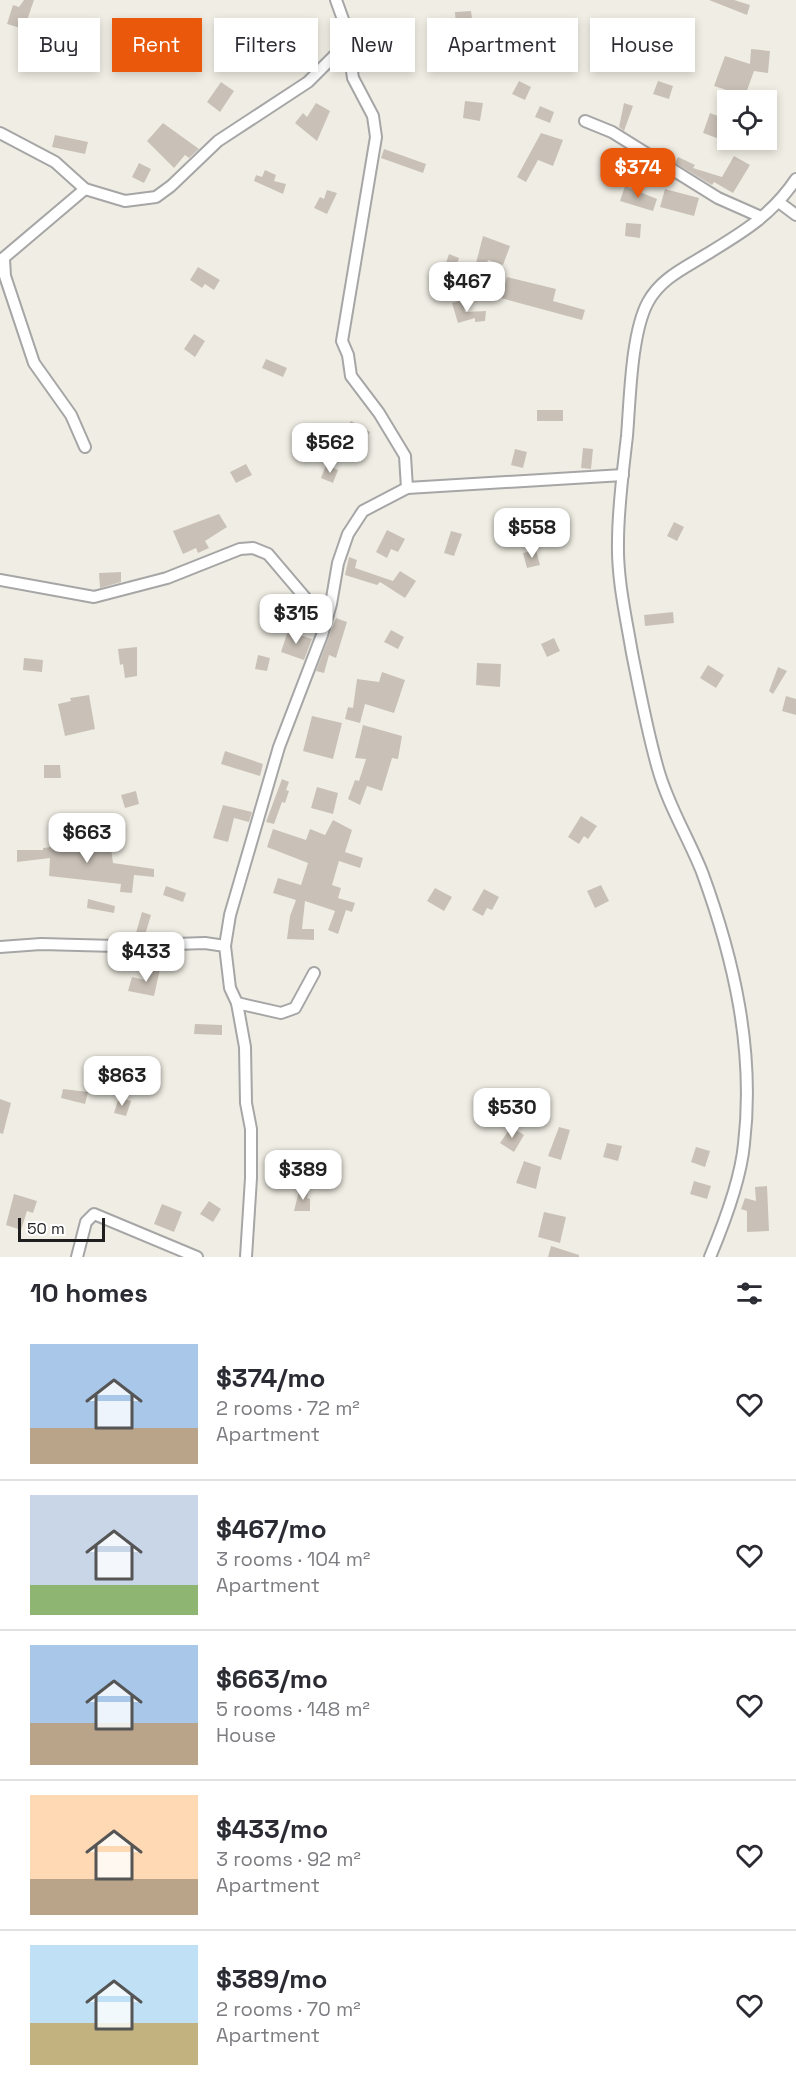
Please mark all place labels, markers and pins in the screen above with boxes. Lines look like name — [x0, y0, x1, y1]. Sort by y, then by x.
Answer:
pin: $374 — [602, 148, 674, 199]
pin: $467 — [431, 262, 503, 313]
pin: $562 — [294, 423, 366, 474]
pin: $558 — [496, 508, 568, 559]
pin: $315 — [260, 594, 332, 645]
pin: $663 — [51, 813, 123, 864]
pin: $433 — [110, 932, 182, 983]
pin: $863 — [86, 1056, 158, 1107]
pin: $530 — [476, 1088, 548, 1139]
pin: $389 — [267, 1150, 339, 1201]

